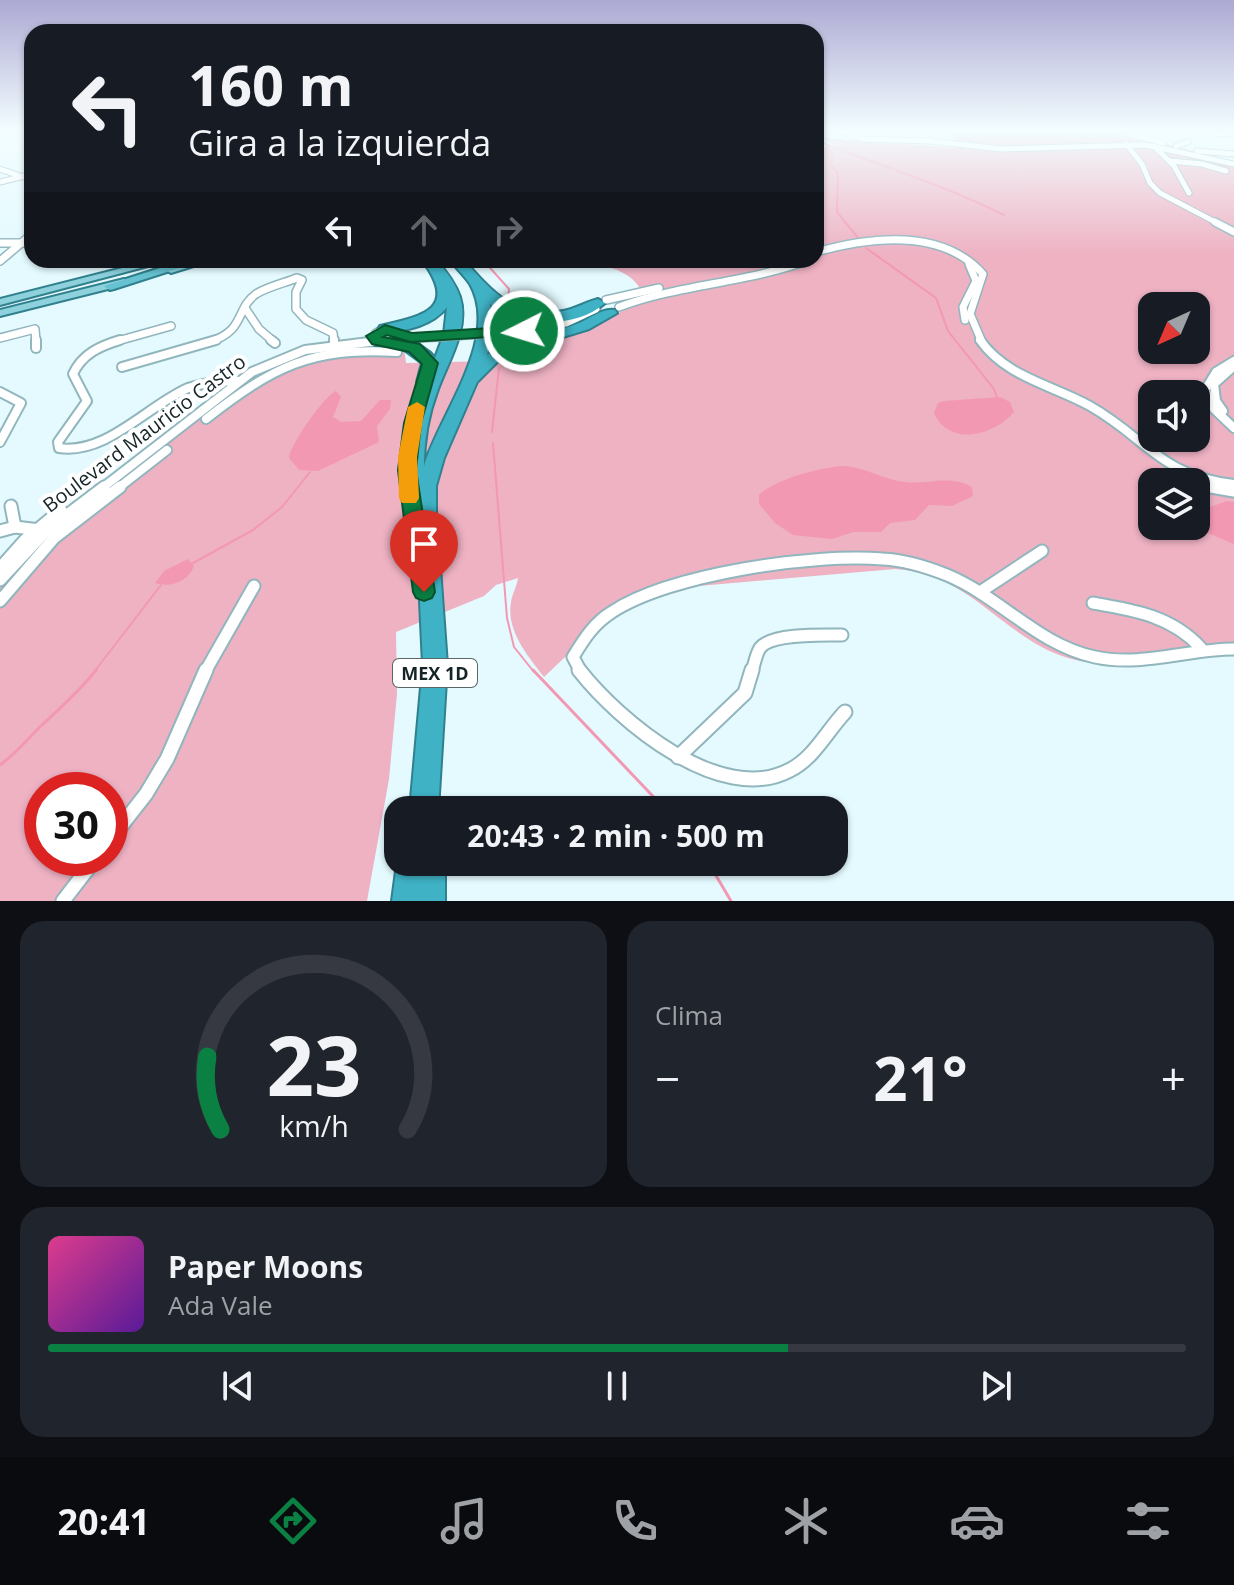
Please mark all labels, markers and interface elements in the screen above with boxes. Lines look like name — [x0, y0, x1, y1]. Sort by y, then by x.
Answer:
text: 160 m — [188, 46, 354, 122]
icon: left — [56, 56, 160, 160]
text: Gira a la izquierda — [188, 118, 491, 167]
icon: left — [318, 208, 362, 252]
icon: ahead — [402, 208, 446, 252]
icon: right — [486, 208, 530, 252]
position arrow — [482, 289, 566, 373]
north arrow — [1138, 292, 1210, 364]
map controls — [1138, 292, 1210, 540]
street label: Boulevard Mauricio Castro — [37, 348, 251, 518]
button: sound — [1138, 380, 1210, 452]
button: layers — [1138, 468, 1210, 540]
pin — [390, 510, 458, 592]
icon: arrive — [402, 522, 446, 566]
road number: MEX 1D — [393, 659, 477, 687]
speed limit sign: 30 — [24, 772, 128, 876]
text: 20:43 · 2 min · 500 m — [467, 815, 765, 856]
text: Clima — [655, 997, 723, 1033]
text: 23 — [266, 1007, 361, 1120]
text: 21° — [873, 1037, 968, 1119]
text: − — [655, 1048, 680, 1108]
text: + — [1161, 1048, 1186, 1108]
text: km/h — [279, 1106, 348, 1145]
text: Paper Moons — [168, 1246, 363, 1287]
text: Ada Vale — [168, 1287, 273, 1323]
icon: previous — [216, 1364, 260, 1408]
icon: pause — [595, 1364, 639, 1408]
icon: next — [974, 1364, 1018, 1408]
icon: directions — [265, 1493, 321, 1549]
icon: music — [436, 1493, 492, 1549]
icon: phone — [607, 1493, 663, 1549]
icon: climate — [778, 1493, 834, 1549]
icon: car — [949, 1493, 1005, 1549]
icon: filters — [1120, 1493, 1176, 1549]
text: 20:41 — [58, 1497, 150, 1546]

